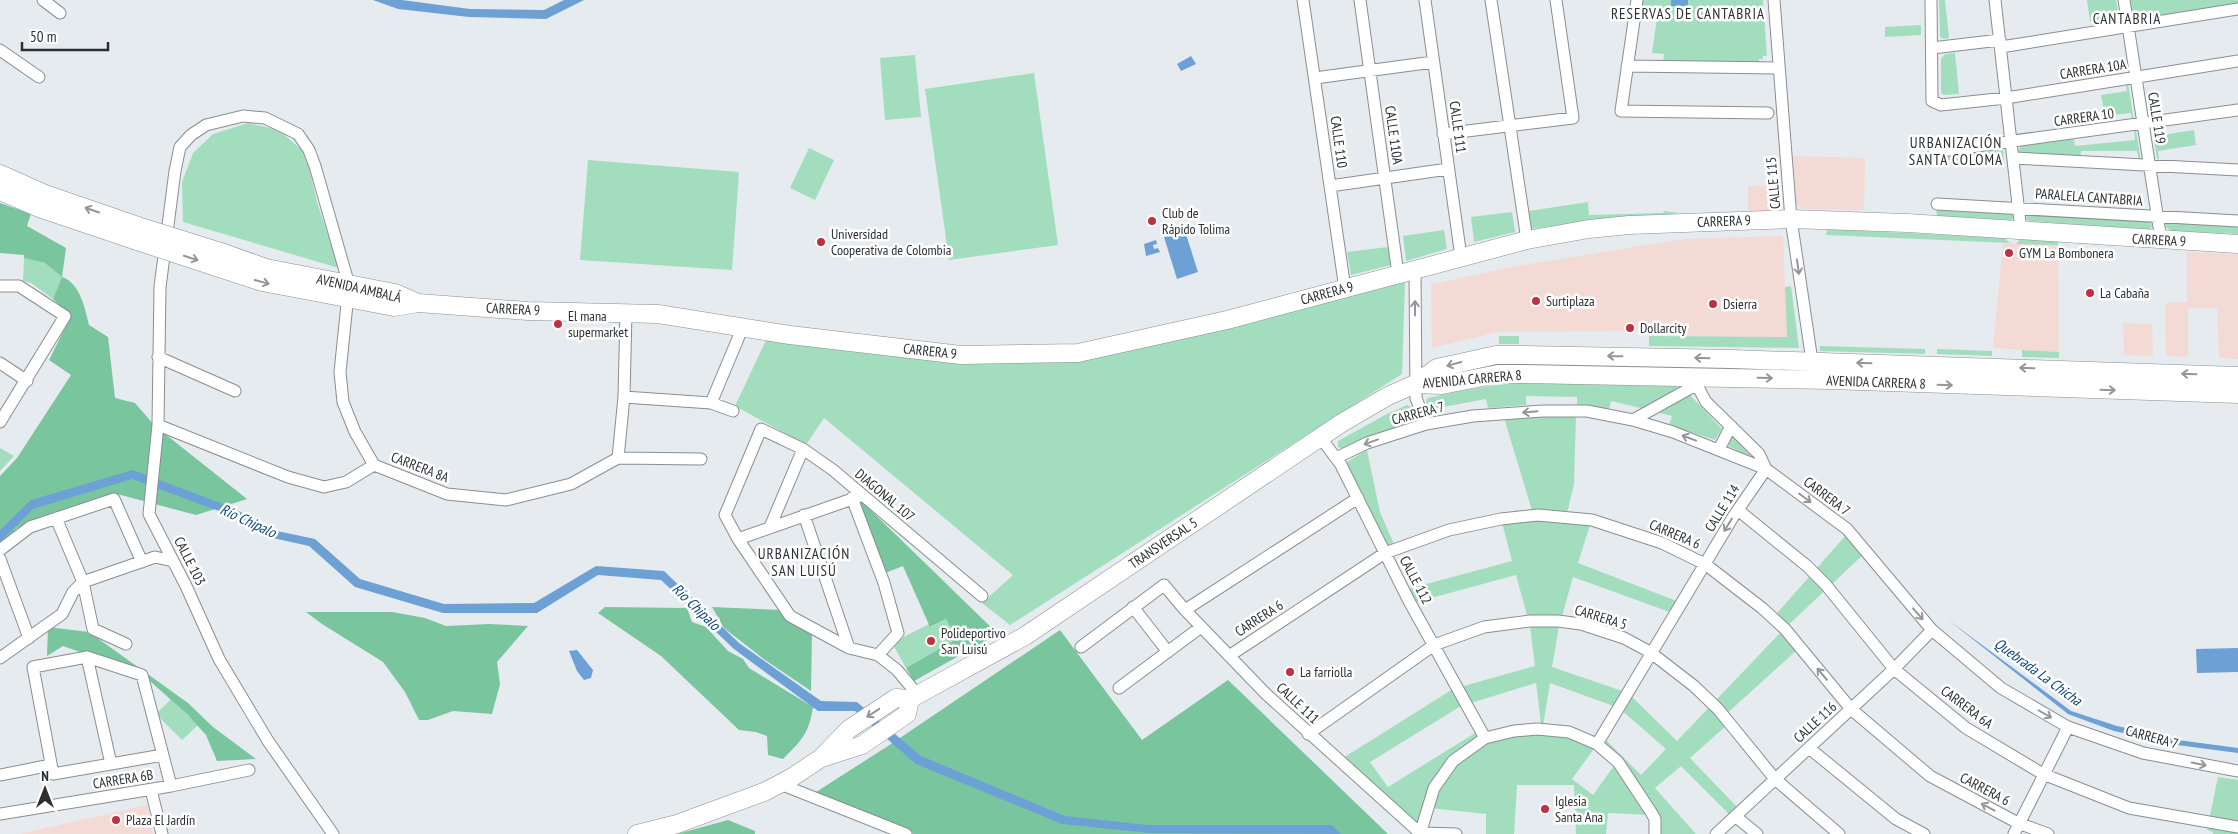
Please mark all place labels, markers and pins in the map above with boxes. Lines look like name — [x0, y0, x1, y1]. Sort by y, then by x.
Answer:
place label: Club de Rápido Tolima — [1162, 204, 1230, 238]
marker: Club de Rápido Tolima — [1146, 215, 1158, 227]
place label: Universidad Cooperativa de Colombia — [831, 225, 951, 259]
marker: Universidad Cooperativa de Colombia — [815, 236, 827, 248]
place label: GYM La Bombonera — [2019, 244, 2114, 262]
marker: GYM La Bombonera — [2003, 247, 2015, 259]
place label: La Cabaña — [2100, 284, 2149, 302]
marker: La Cabaña — [2084, 287, 2096, 299]
place label: Surtiplaza — [1546, 292, 1595, 310]
marker: Surtiplaza — [1530, 295, 1542, 307]
place label: Dsierra — [1723, 295, 1757, 313]
marker: Dsierra — [1707, 298, 1719, 310]
place label: El mana supermarket — [568, 307, 628, 341]
marker: El mana supermarket — [552, 318, 564, 330]
place label: Dollarcity — [1640, 319, 1687, 337]
marker: Dollarcity — [1624, 322, 1636, 334]
place label: Polideportivo San Luisú — [941, 624, 1006, 658]
marker: Polideportivo San Luisú — [925, 635, 937, 647]
place label: La farriolla — [1300, 663, 1352, 681]
marker: La farriolla — [1284, 666, 1296, 678]
place label: Iglesia Santa Ana — [1555, 792, 1603, 826]
marker: Iglesia Santa Ana — [1539, 803, 1551, 815]
place label: Plaza El Jardín — [126, 811, 195, 829]
marker: Plaza El Jardín — [110, 814, 122, 826]

